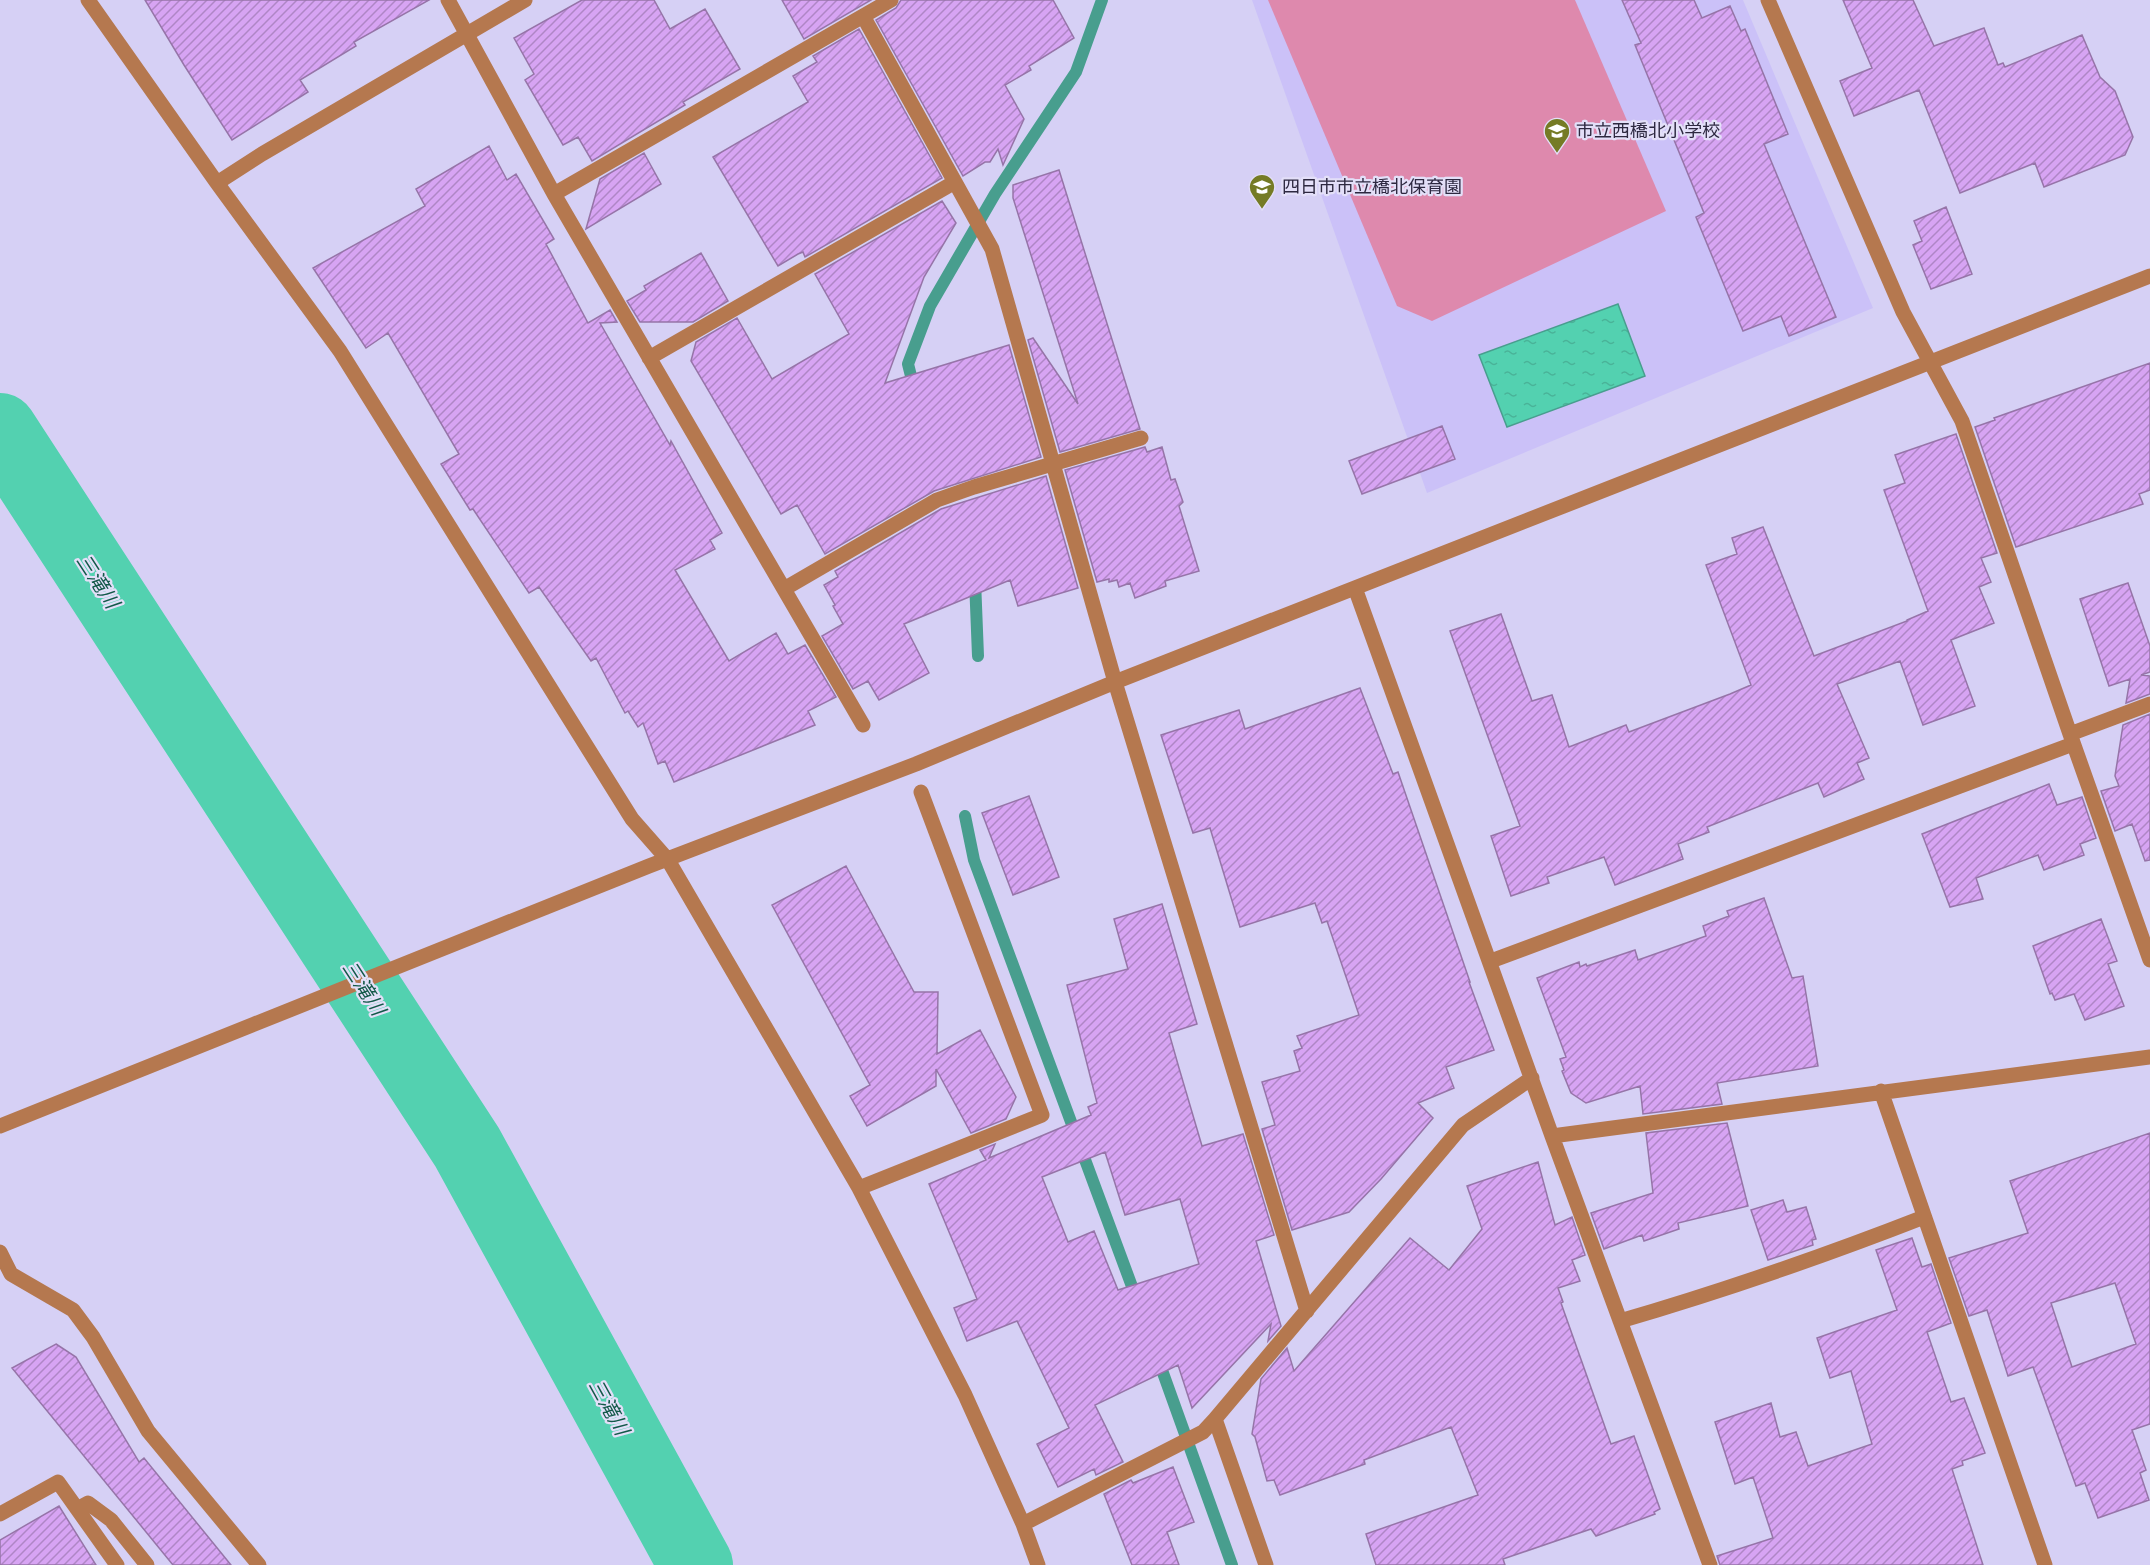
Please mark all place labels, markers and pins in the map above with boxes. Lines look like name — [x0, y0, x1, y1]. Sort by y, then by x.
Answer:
school or university icon: 市立西橋北小学校 — [1542, 116, 1572, 154]
place label: 市立西橋北小学校 — [1576, 120, 1720, 141]
school or university icon: 四日市市立橋北保育園 — [1247, 172, 1277, 210]
place label: 四日市市立橋北保育園 — [1282, 176, 1462, 197]

